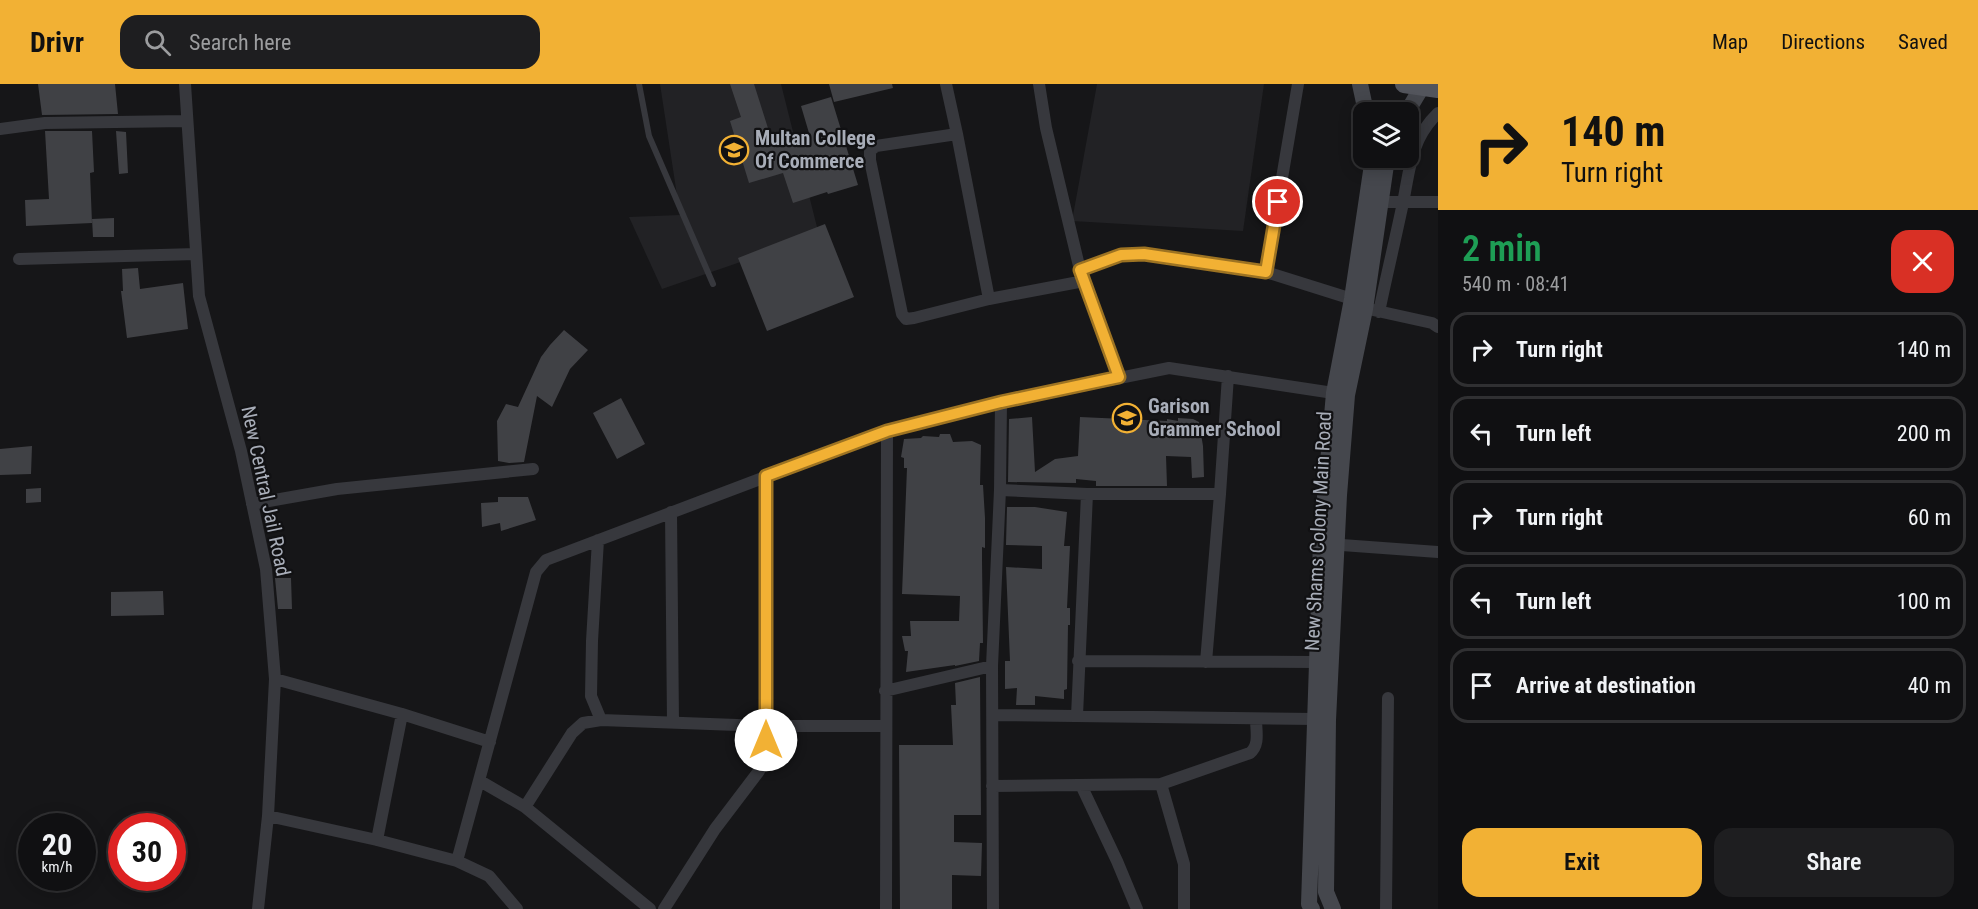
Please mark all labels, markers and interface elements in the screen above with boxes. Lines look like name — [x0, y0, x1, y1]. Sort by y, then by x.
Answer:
search box — [120, 15, 540, 69]
text: Drivr — [30, 26, 84, 59]
icon: search — [141, 26, 174, 59]
text: Search here — [189, 30, 291, 55]
text: Map — [1712, 30, 1748, 54]
text: Directions — [1781, 30, 1865, 54]
text: Saved — [1898, 30, 1948, 54]
map controls — [1353, 102, 1419, 168]
button: layers — [1353, 102, 1419, 168]
text: 140 m — [1561, 107, 1666, 156]
icon: right — [1462, 108, 1540, 186]
place label: Multan College Of Commerce — [755, 126, 876, 173]
school or university icon: Multan College Of Commerce — [718, 134, 750, 166]
text: Turn right — [1561, 157, 1663, 189]
pin — [1252, 176, 1303, 227]
icon: arrive — [1261, 185, 1294, 218]
text: 2 min — [1462, 228, 1542, 270]
button: close — [1891, 230, 1954, 293]
text: 540 m · 08:41 — [1462, 272, 1569, 296]
icon: right — [1465, 333, 1498, 366]
text: Turn right — [1516, 337, 1603, 362]
text: 140 m — [1897, 337, 1951, 362]
place label: Garison Grammer School — [1148, 394, 1281, 441]
school or university icon: Garison Grammer School — [1111, 402, 1143, 434]
street label: New Central Jail Road — [236, 404, 296, 578]
street label: New Shams Colony Main Road — [1300, 411, 1336, 651]
icon: left — [1465, 417, 1498, 450]
text: Turn left — [1516, 421, 1591, 446]
text: 200 m — [1897, 421, 1951, 446]
icon: right — [1465, 501, 1498, 534]
text: Turn right — [1516, 505, 1603, 530]
text: 60 m — [1908, 505, 1951, 530]
icon: left — [1465, 585, 1498, 618]
text: Turn left — [1516, 589, 1591, 614]
text: 100 m — [1897, 589, 1951, 614]
icon: arrive — [1465, 669, 1498, 702]
text: Arrive at destination — [1516, 673, 1696, 698]
text: 40 m — [1908, 673, 1951, 698]
position arrow — [734, 708, 798, 772]
speed limit sign: 30 — [108, 813, 186, 891]
text: 20 — [42, 827, 72, 862]
button: Exit — [1462, 828, 1702, 897]
button: Share — [1714, 828, 1954, 897]
text: km/h — [42, 858, 72, 876]

